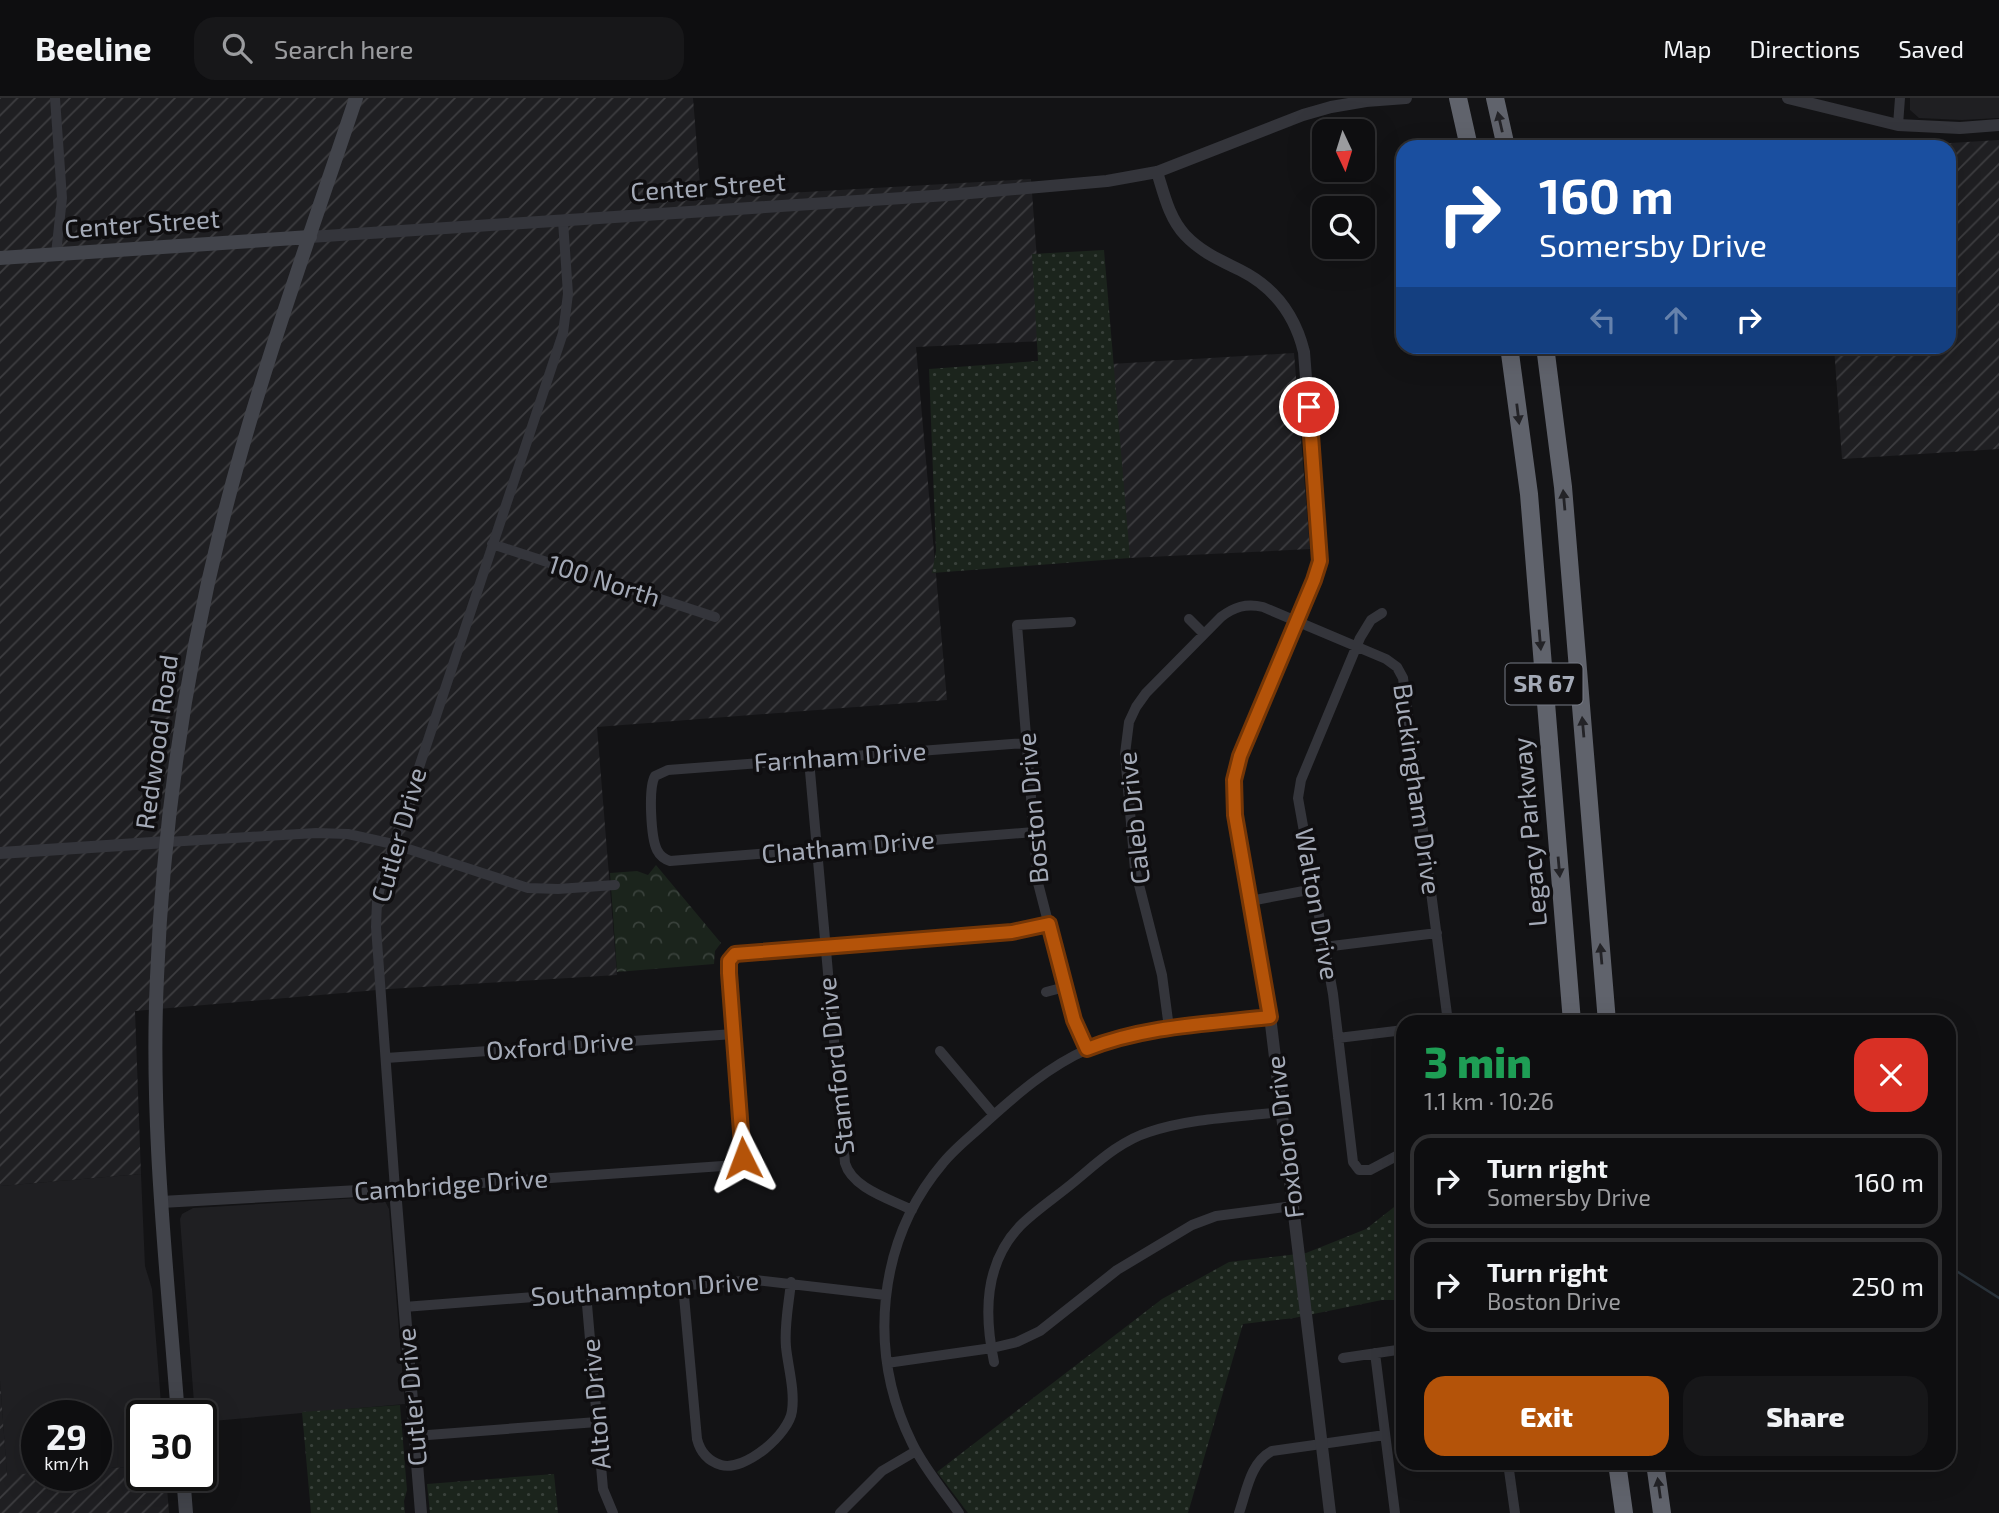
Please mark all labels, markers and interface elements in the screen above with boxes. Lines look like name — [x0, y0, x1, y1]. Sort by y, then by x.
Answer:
search box — [194, 17, 684, 80]
text: Beeline — [35, 28, 152, 68]
icon: search — [218, 29, 256, 67]
text: Search here — [274, 33, 413, 64]
text: Map — [1663, 34, 1711, 63]
text: Directions — [1749, 34, 1860, 63]
text: Saved — [1898, 34, 1964, 63]
one-way arrow — [1494, 111, 1505, 133]
north arrow — [1312, 119, 1376, 182]
map controls — [1312, 119, 1375, 259]
street label: Center Street — [629, 165, 787, 206]
text: 160 m — [1539, 165, 1674, 224]
icon: right — [1424, 168, 1515, 259]
button: search — [1312, 196, 1375, 259]
street label: Center Street — [63, 202, 221, 243]
text: Somersby Drive — [1539, 225, 1767, 263]
icon: left — [1584, 301, 1622, 339]
icon: ahead — [1657, 301, 1695, 339]
icon: right — [1730, 301, 1768, 339]
pin — [1279, 377, 1339, 437]
icon: arrive — [1290, 388, 1328, 426]
one-way arrow — [1513, 403, 1524, 425]
one-way arrow — [1558, 489, 1569, 511]
street label: 100 North — [544, 547, 664, 612]
one-way arrow — [1535, 630, 1546, 652]
street label: Redwood Road — [128, 652, 183, 831]
road number: SR 67 — [1506, 664, 1582, 704]
street label: Buckingham Drive — [1388, 681, 1449, 896]
one-way arrow — [1577, 716, 1588, 738]
street label: Boston Drive — [1009, 731, 1054, 885]
street label: Farnham Drive — [753, 734, 927, 777]
street label: Legacy Parkway — [1505, 736, 1552, 928]
street label: Caleb Drive — [1110, 750, 1155, 886]
street label: Cutler Drive — [364, 764, 432, 905]
street label: Chatham Drive — [760, 822, 936, 869]
street label: Walton Drive — [1290, 825, 1347, 982]
one-way arrow — [1554, 856, 1565, 878]
one-way arrow — [1595, 943, 1606, 965]
street label: Stamford Drive — [810, 976, 859, 1156]
street label: Oxford Drive — [485, 1024, 635, 1065]
text: 3 min — [1424, 1036, 1532, 1086]
button: close — [1854, 1038, 1928, 1112]
street label: Foxboro Drive — [1258, 1054, 1309, 1220]
text: 1.1 km · 10:26 — [1424, 1087, 1554, 1115]
position arrow — [706, 1121, 780, 1195]
text: Turn right — [1487, 1152, 1608, 1183]
street label: Cambridge Drive — [353, 1161, 549, 1206]
icon: right — [1428, 1162, 1466, 1200]
text: 160 m — [1855, 1166, 1924, 1197]
text: Somersby Drive — [1487, 1183, 1651, 1211]
text: Turn right — [1487, 1256, 1608, 1287]
street label: Southampton Drive — [530, 1264, 760, 1311]
icon: right — [1428, 1266, 1466, 1304]
text: 250 m — [1851, 1270, 1924, 1301]
text: Boston Drive — [1487, 1287, 1621, 1315]
street label: Cutler Drive — [389, 1327, 432, 1468]
street label: Alton Drive — [573, 1338, 616, 1471]
button: Exit — [1424, 1376, 1669, 1456]
button: Share — [1683, 1376, 1928, 1456]
speed limit sign: 30 — [126, 1400, 217, 1491]
text: 29 — [46, 1415, 87, 1457]
text: km/h — [44, 1452, 89, 1474]
one-way arrow — [1653, 1477, 1664, 1499]

